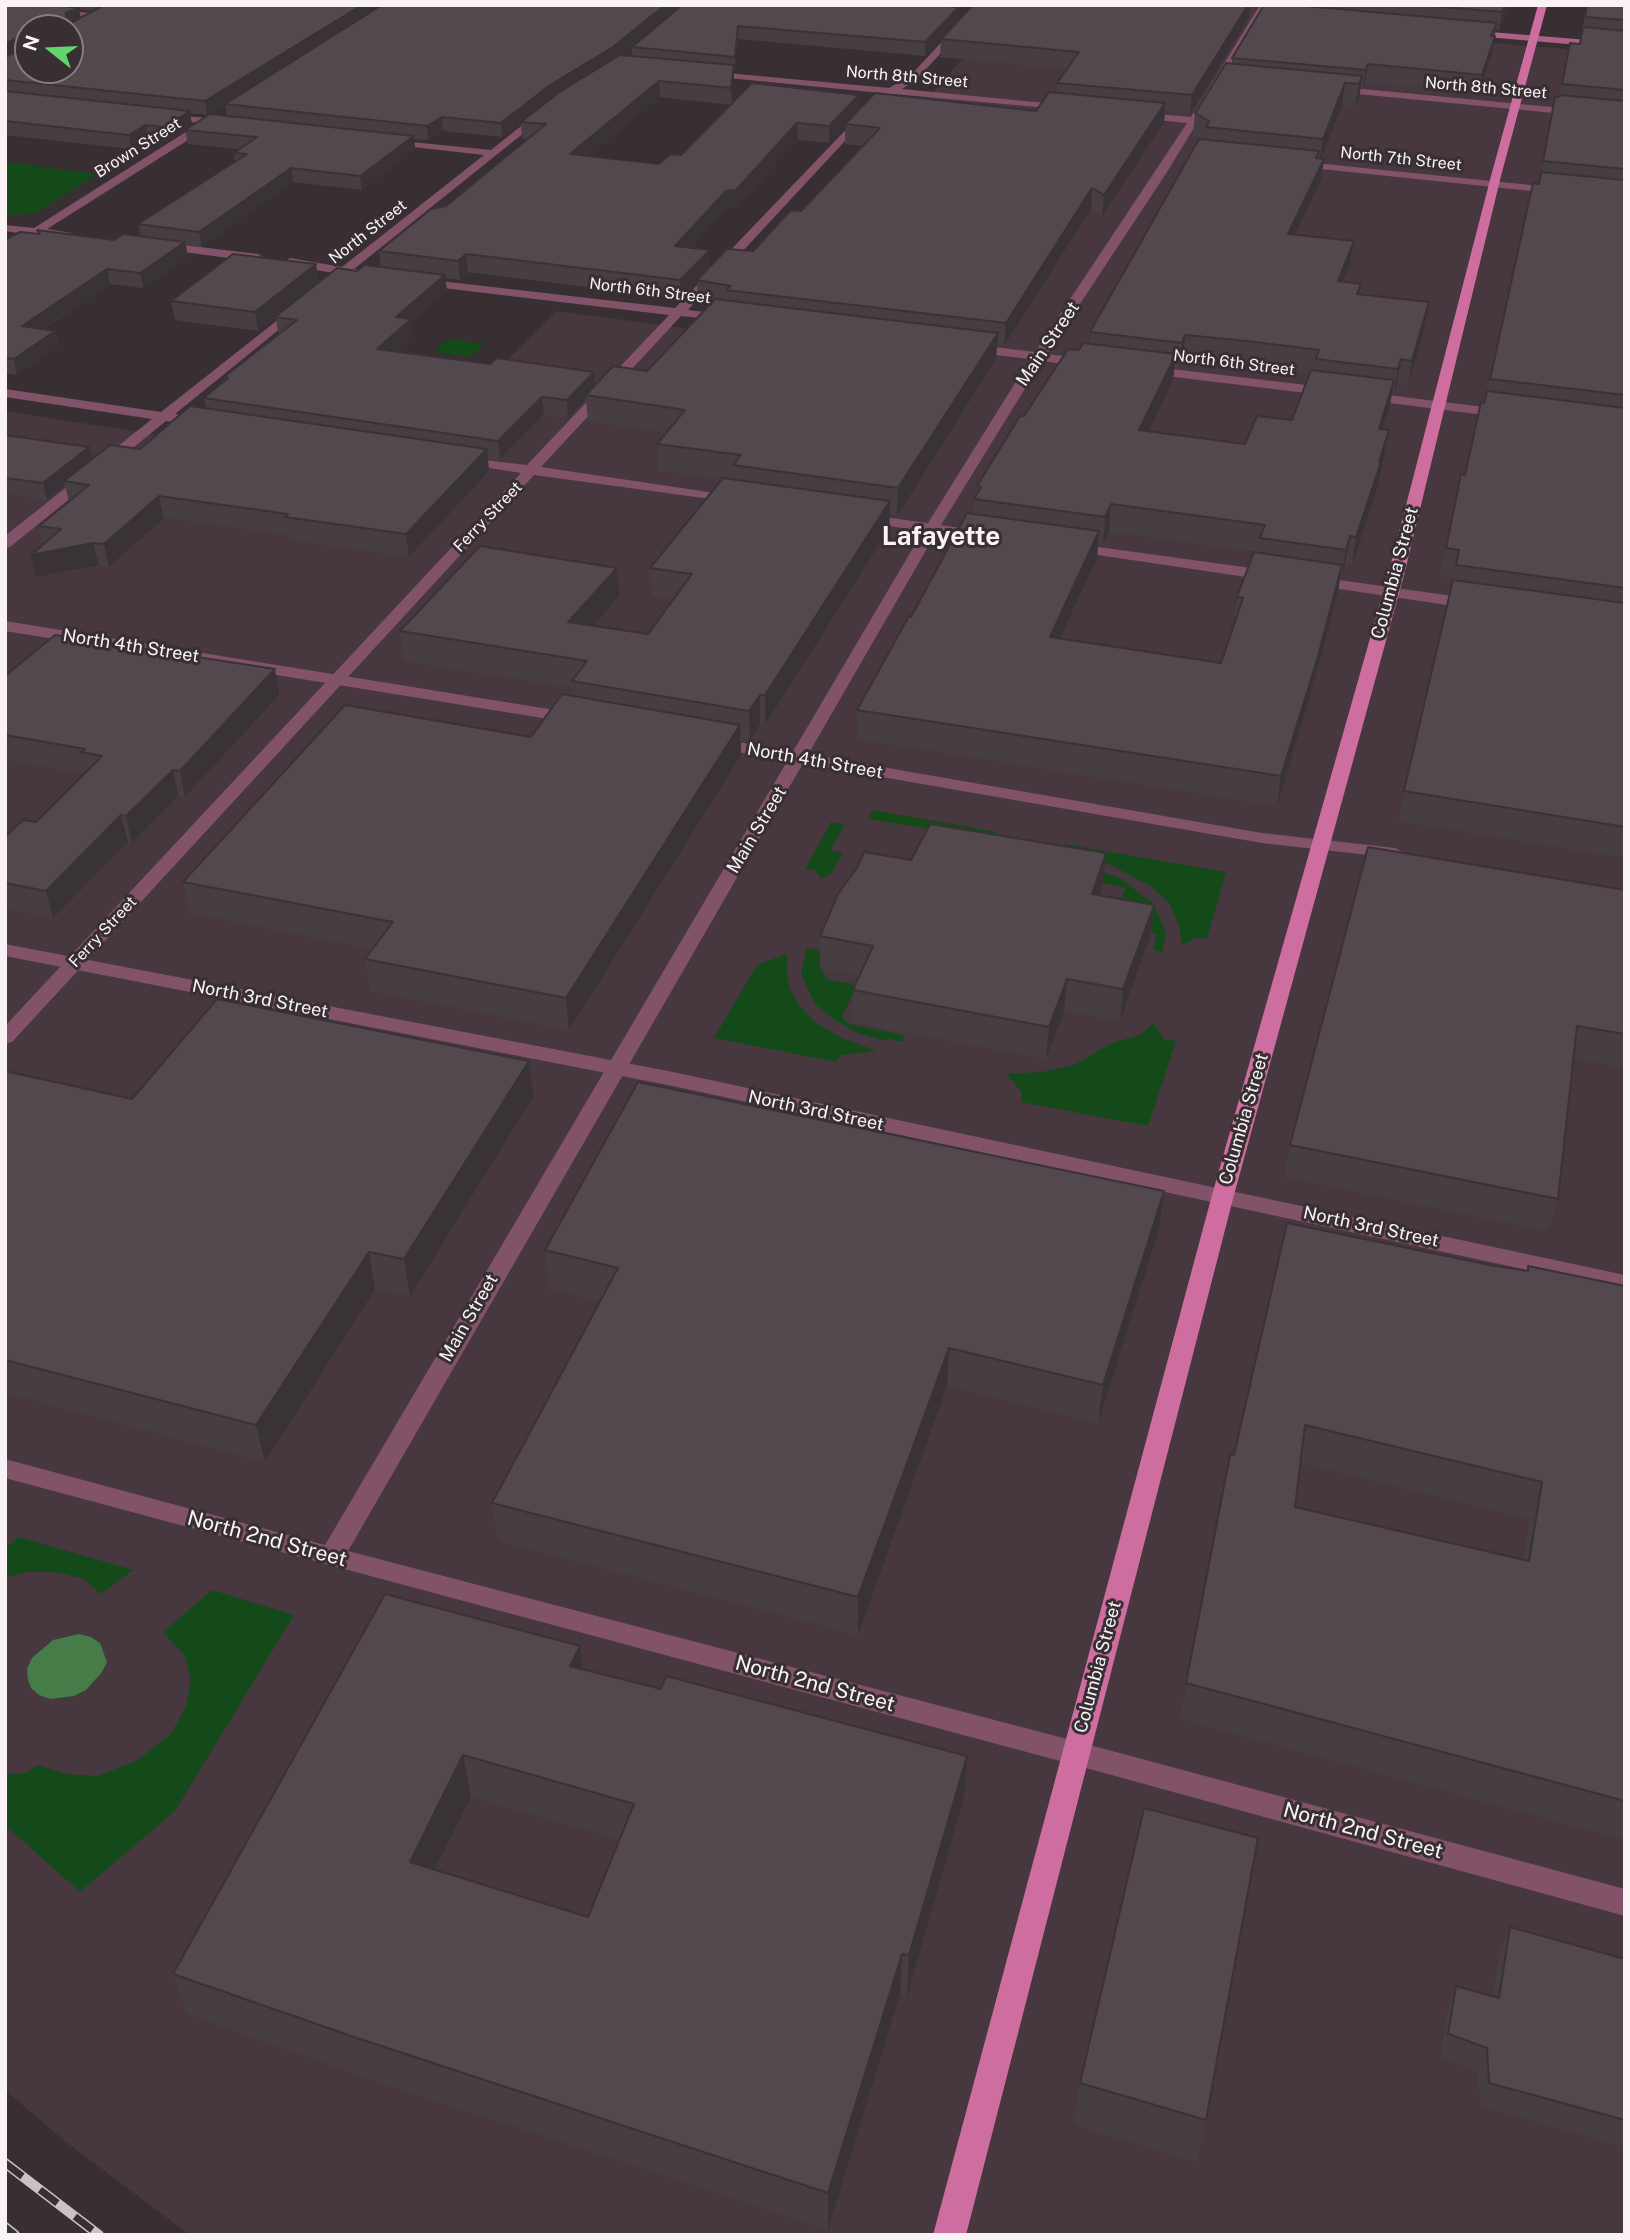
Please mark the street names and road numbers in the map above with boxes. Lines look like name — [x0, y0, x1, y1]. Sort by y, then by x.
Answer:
street label: North 8th Street — [845, 62, 969, 92]
street label: North 8th Street — [1424, 73, 1548, 103]
street label: Brown Street — [91, 114, 185, 182]
street label: North 7th Street — [1339, 143, 1463, 175]
street label: North Street — [325, 196, 411, 268]
street label: North 6th Street — [588, 274, 712, 308]
street label: Main Street — [1012, 297, 1084, 391]
street label: North 6th Street — [1172, 346, 1296, 380]
street label: Ferry Street — [450, 478, 526, 556]
street label: Columbia Street — [1367, 505, 1423, 641]
street label: North 4th Street — [61, 625, 201, 667]
street label: North 4th Street — [745, 738, 885, 784]
street label: Main Street — [723, 783, 791, 877]
street label: Ferry Street — [65, 892, 141, 972]
street label: North 3rd Street — [190, 975, 330, 1023]
street label: Columbia Street — [1215, 1051, 1273, 1187]
street label: North 3rd Street — [746, 1086, 886, 1136]
street label: North 3rd Street — [1301, 1202, 1441, 1252]
street label: Main Street — [435, 1270, 503, 1366]
street label: North 2nd Street — [184, 1506, 350, 1572]
street label: Columbia Street — [1070, 1599, 1126, 1735]
street label: North 2nd Street — [732, 1651, 898, 1717]
street label: North 2nd Street — [1280, 1798, 1446, 1864]

